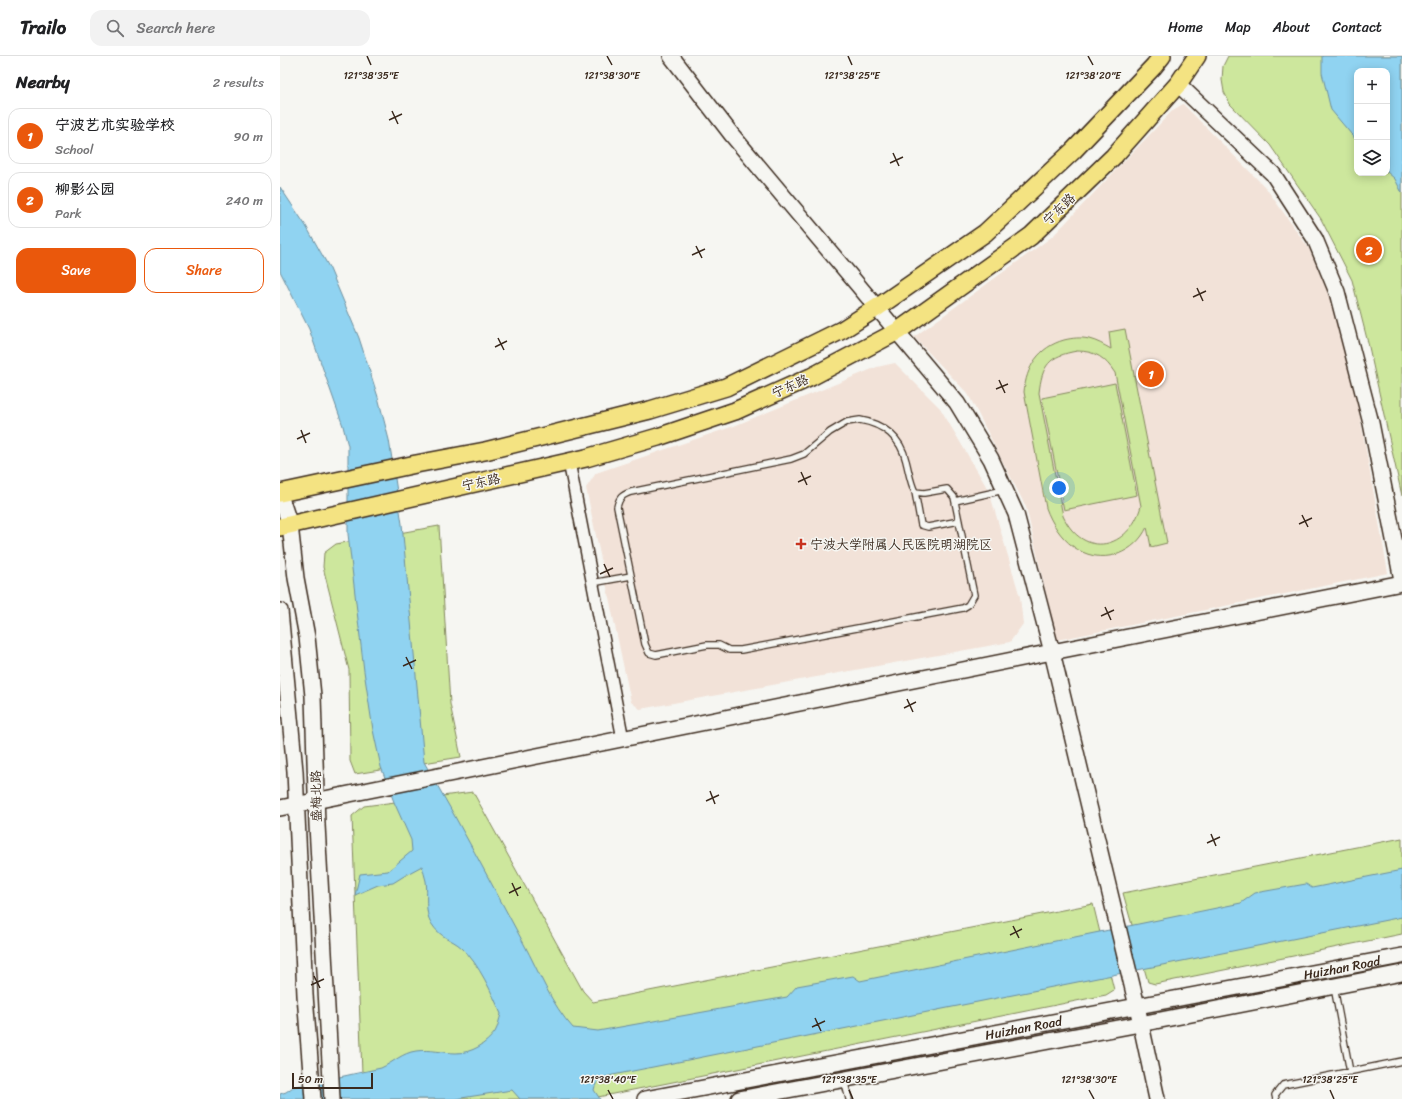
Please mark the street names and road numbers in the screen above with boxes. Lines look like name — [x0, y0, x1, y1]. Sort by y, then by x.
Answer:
street label: 宁东路 — [1037, 187, 1081, 231]
street label: 宁东路 — [768, 368, 812, 404]
street label: 宁东路 — [460, 467, 502, 497]
street label: 盛梅北路 — [304, 770, 328, 822]
street label: Huizhan Road — [1301, 949, 1383, 986]
street label: Huizhan Road — [983, 1009, 1065, 1046]

